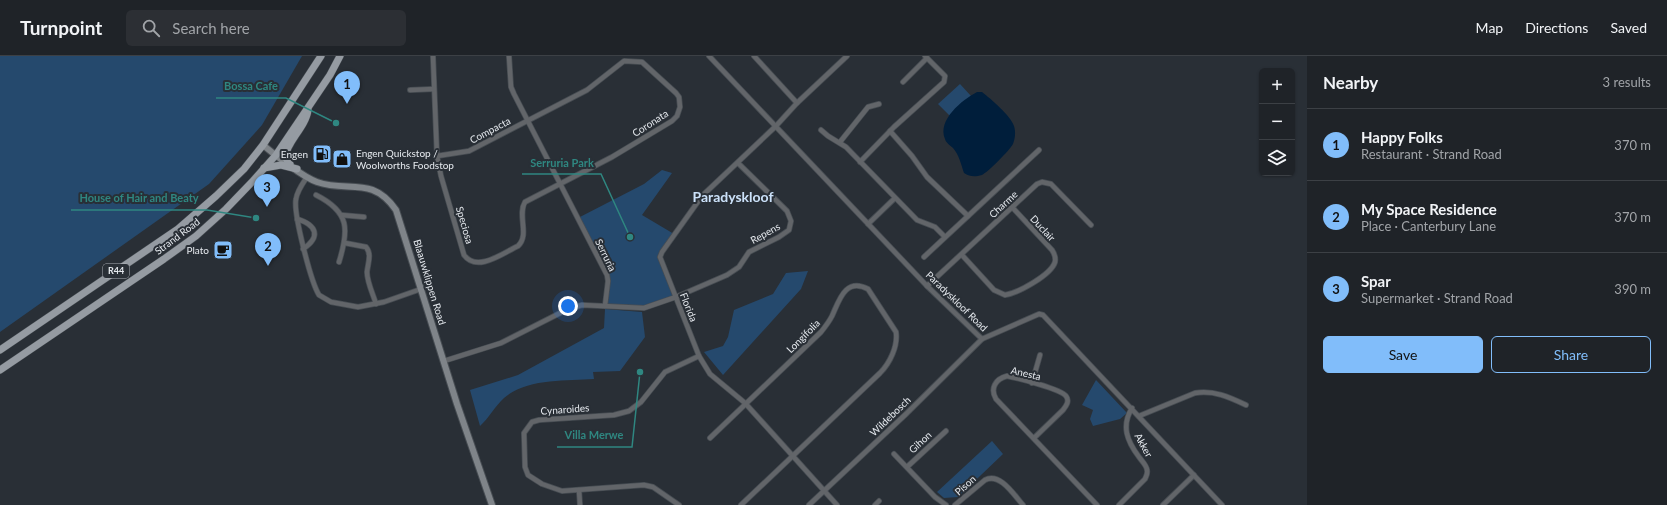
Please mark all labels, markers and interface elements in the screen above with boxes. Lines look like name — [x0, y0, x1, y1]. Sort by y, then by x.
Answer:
search box — [126, 10, 406, 46]
text: Turnpoint — [20, 16, 102, 39]
icon: search — [140, 17, 162, 39]
text: Search here — [172, 19, 250, 37]
text: Map — [1476, 19, 1503, 36]
text: Directions — [1525, 19, 1588, 36]
text: Saved — [1610, 19, 1647, 36]
map controls — [1259, 68, 1295, 176]
button: + — [1259, 68, 1295, 104]
pin: 1 — [334, 71, 360, 104]
text: Nearby — [1323, 72, 1378, 93]
text: 3 results — [1603, 74, 1651, 90]
callout: Bossa Cafe — [216, 75, 286, 98]
text: Bossa Cafe — [224, 79, 278, 92]
button: − — [1259, 104, 1295, 140]
street label: Coronata — [630, 107, 670, 139]
street label: Compacta — [468, 114, 512, 146]
text: Happy Folks — [1361, 128, 1443, 146]
text: 1 — [1332, 137, 1340, 153]
text: 370 m — [1614, 137, 1651, 153]
button: layers — [1259, 140, 1295, 176]
fuel station icon: Engen — [311, 143, 333, 165]
text: Restaurant · Strand Road — [1361, 146, 1502, 162]
place label: Engen Quickstop / Woolworths Foodstop — [356, 147, 454, 171]
place label: Engen — [281, 148, 308, 160]
shop icon: Engen Quickstop / Woolworths Foodstop — [331, 148, 353, 170]
callout: Serruria Park — [522, 151, 601, 174]
text: Serruria Park — [530, 156, 594, 169]
pin: 3 — [254, 174, 280, 207]
callout: House of Hair and Beaty — [71, 187, 207, 210]
district label: Paradyskloof — [692, 188, 774, 205]
street label: Charme — [986, 188, 1020, 220]
text: House of Hair and Beaty — [79, 191, 199, 204]
text: My Space Residence — [1361, 200, 1497, 218]
street label: Speciosa — [454, 205, 476, 245]
text: 2 — [1332, 209, 1340, 225]
text: 370 m — [1614, 209, 1651, 225]
street label: Duclair — [1028, 212, 1058, 244]
street label: Strand Road — [152, 215, 202, 257]
text: Place · Canterbury Lane — [1361, 218, 1496, 234]
street label: Repens — [748, 220, 782, 246]
pin: 2 — [255, 233, 281, 266]
street label: Serruria — [593, 237, 619, 273]
street label: Blaauwklippen Road — [411, 238, 449, 326]
cafe icon: Plato — [212, 239, 234, 261]
place label: Plato — [187, 244, 209, 256]
road number: R44 — [103, 264, 129, 278]
street label: Paradyskloof Road — [924, 269, 990, 333]
text: Spar — [1361, 272, 1391, 290]
text: 3 — [1332, 281, 1340, 297]
text: 390 m — [1614, 281, 1651, 297]
text: Supermarket · Strand Road — [1361, 290, 1513, 306]
street label: Florida — [678, 291, 700, 323]
your location — [558, 296, 578, 316]
street label: Longifolia — [784, 317, 822, 355]
button: Save — [1323, 336, 1483, 373]
button: Share — [1491, 336, 1651, 373]
street label: Anesta — [1010, 364, 1042, 382]
street label: Wildebosch — [867, 394, 913, 438]
street label: Cynaroides — [540, 401, 590, 417]
callout: Villa Merwe — [557, 424, 632, 447]
text: Villa Merwe — [564, 428, 624, 441]
street label: Gihon — [906, 429, 934, 455]
street label: Akker — [1133, 431, 1156, 459]
street label: Pison — [952, 473, 978, 497]

